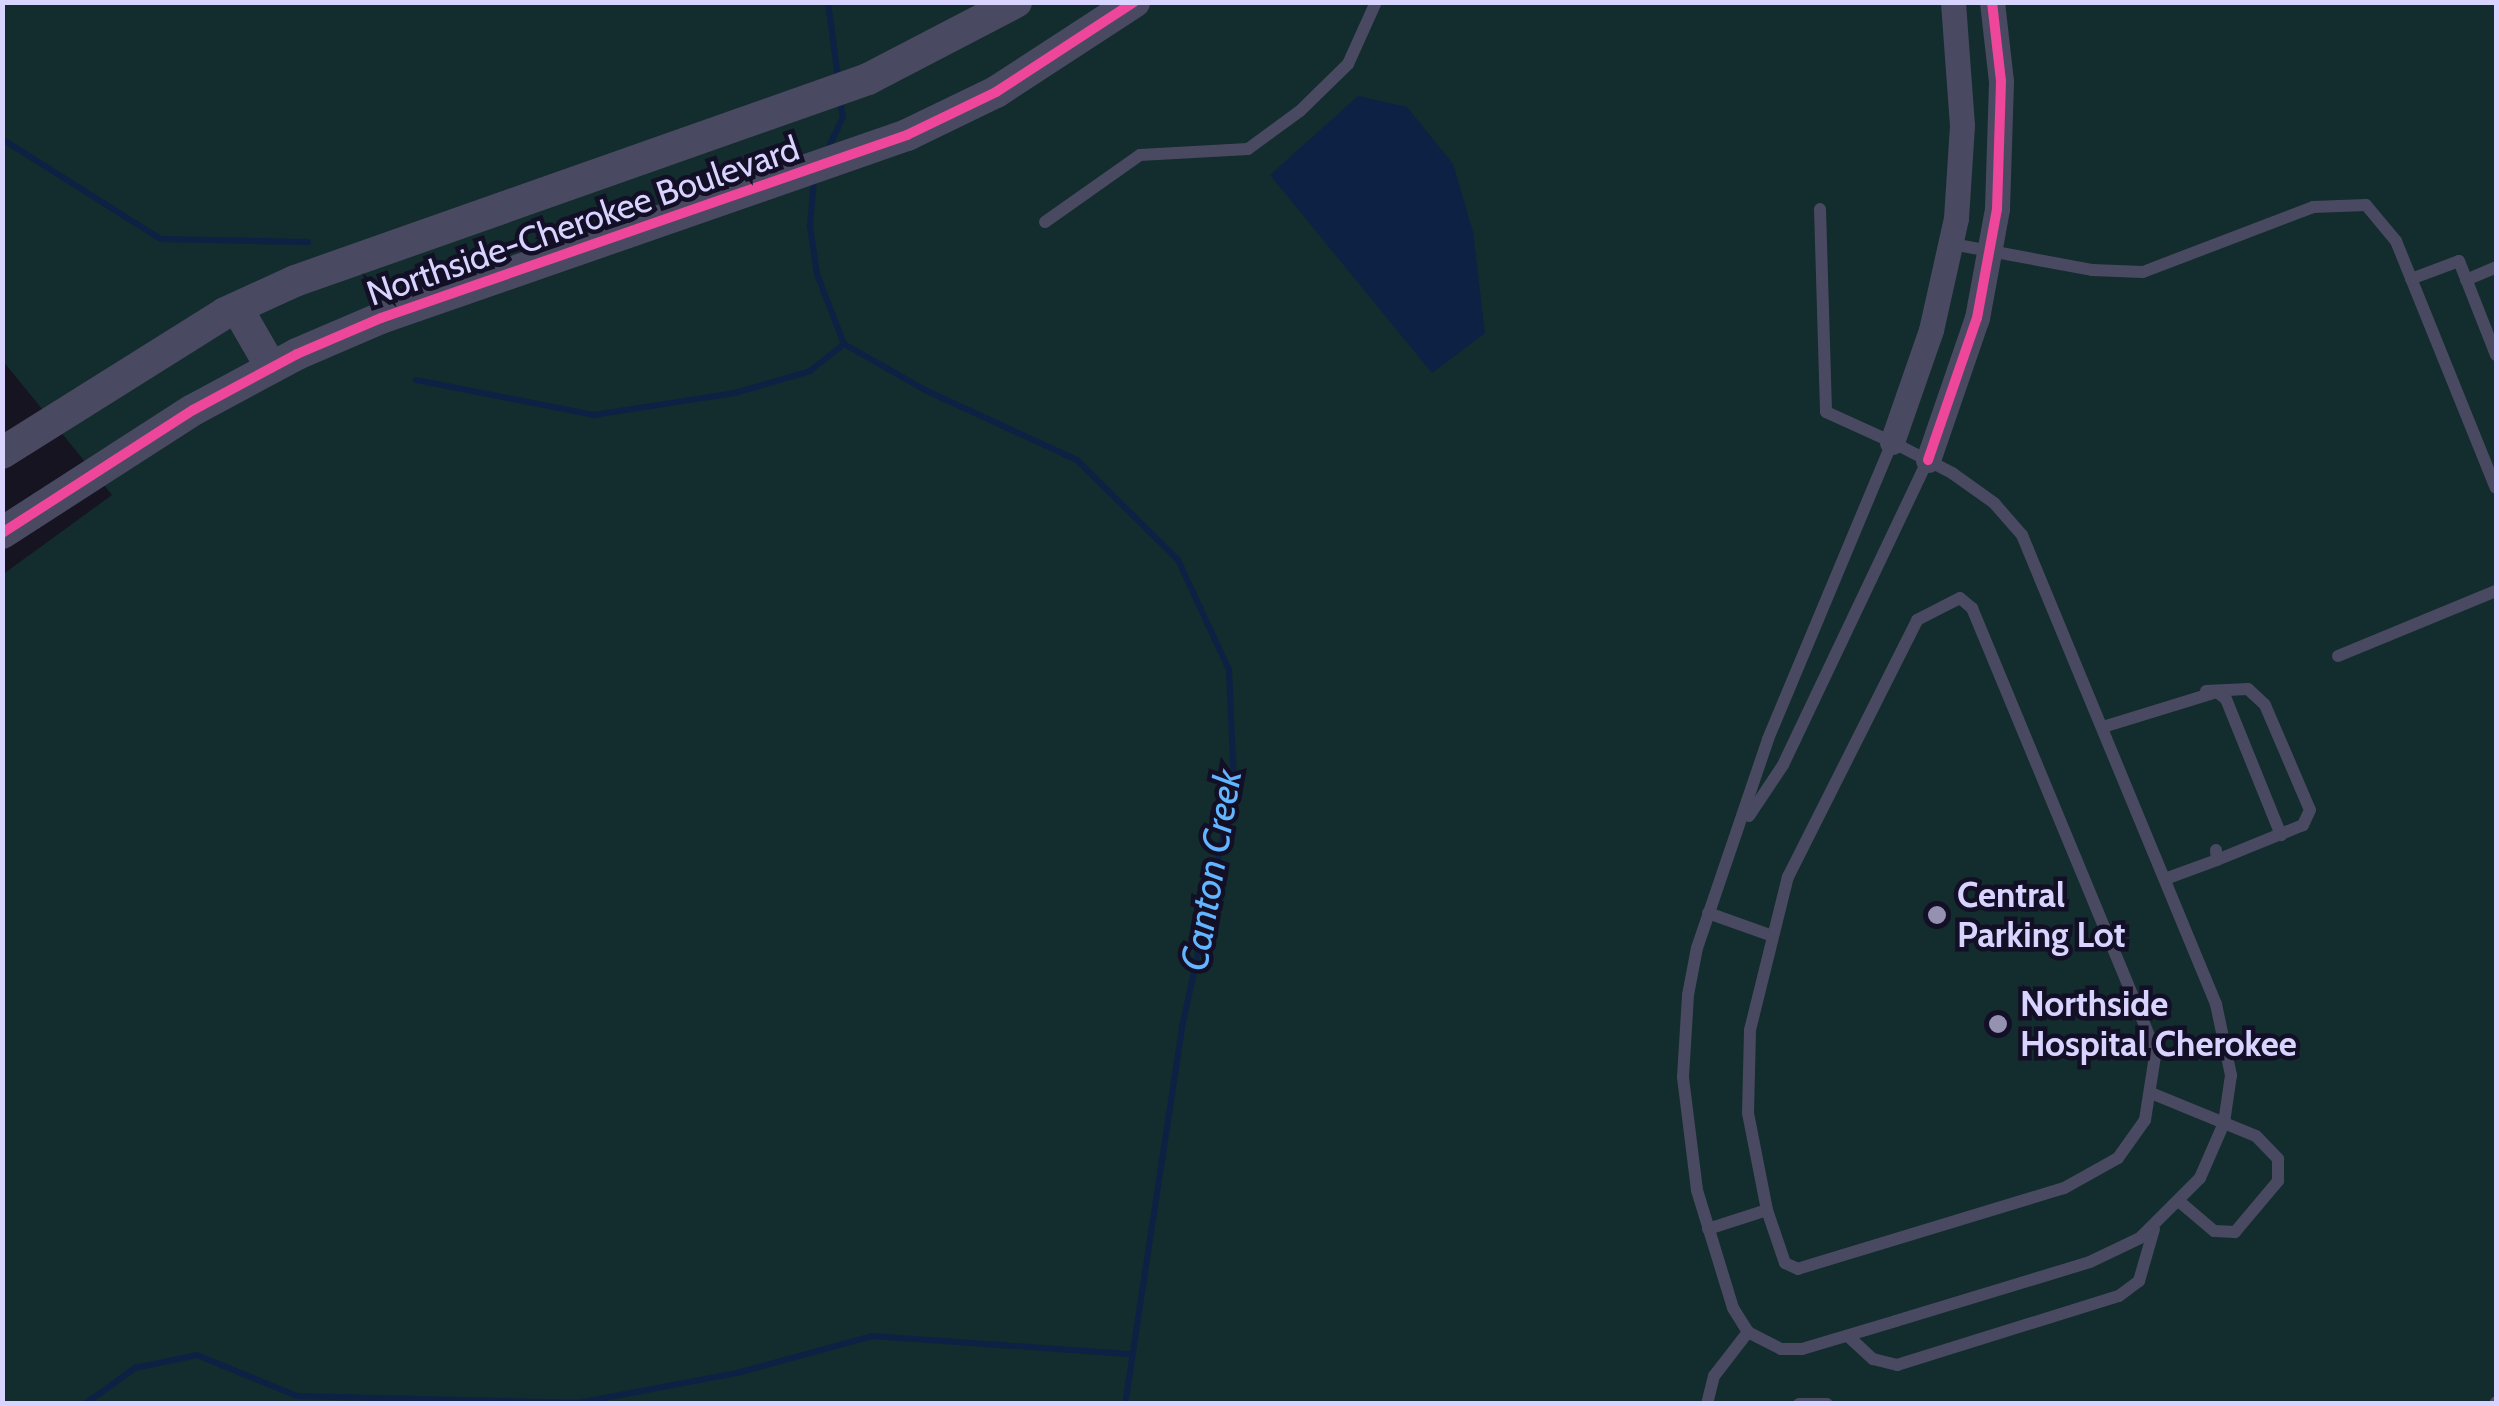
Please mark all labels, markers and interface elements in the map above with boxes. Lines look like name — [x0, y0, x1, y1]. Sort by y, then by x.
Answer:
street label: Northside-Cherokee Boulevard — [361, 127, 805, 315]
water label: Canton Creek — [1171, 766, 1251, 974]
place label: Central Parking Lot — [1957, 874, 2126, 956]
marker: Central Parking Lot — [1926, 904, 1948, 926]
place label: Northside Hospital Cherokee — [2020, 983, 2297, 1065]
marker: Northside Hospital Cherokee — [1985, 1011, 2011, 1037]

